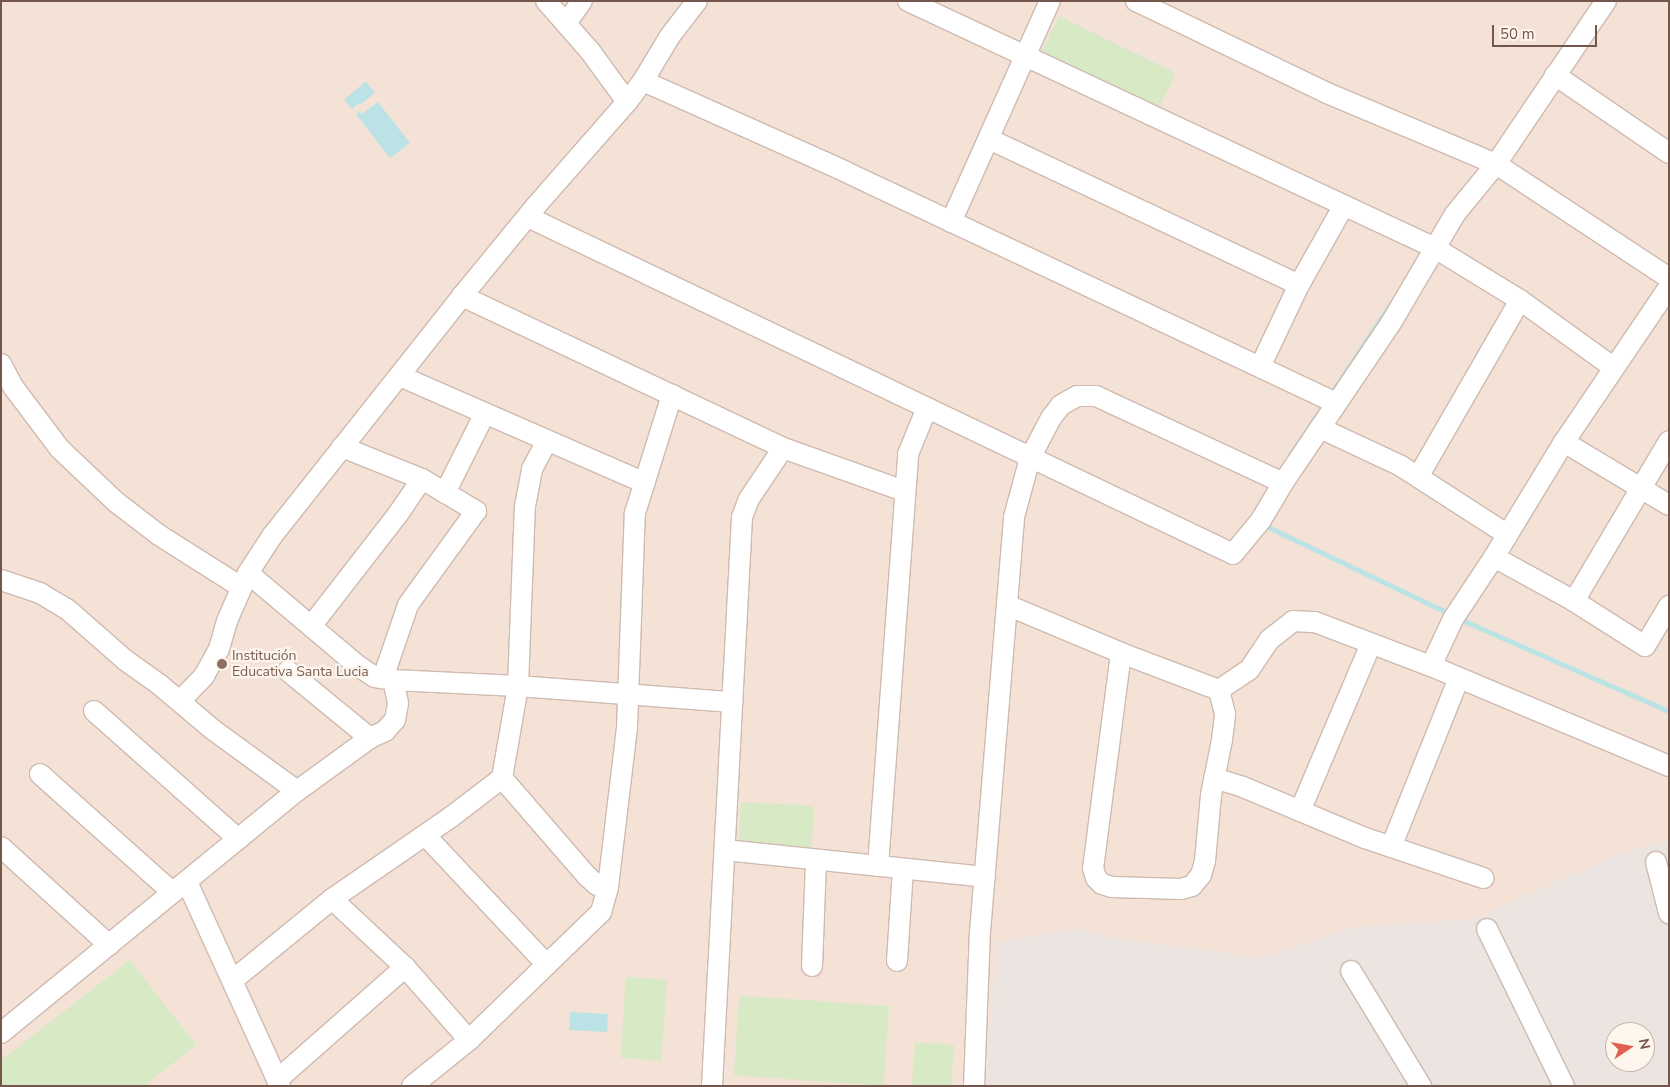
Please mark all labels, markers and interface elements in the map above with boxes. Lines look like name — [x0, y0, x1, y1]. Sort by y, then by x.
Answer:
scale bar — [1495, 15, 1600, 47]
text: 50 m — [1500, 24, 1535, 44]
place label: Institución Educativa Santa Lucia — [232, 648, 369, 680]
marker: Institución Educativa Santa Lucia — [216, 658, 228, 670]
north arrow — [1605, 1022, 1655, 1072]
text: N — [1634, 1037, 1655, 1051]

